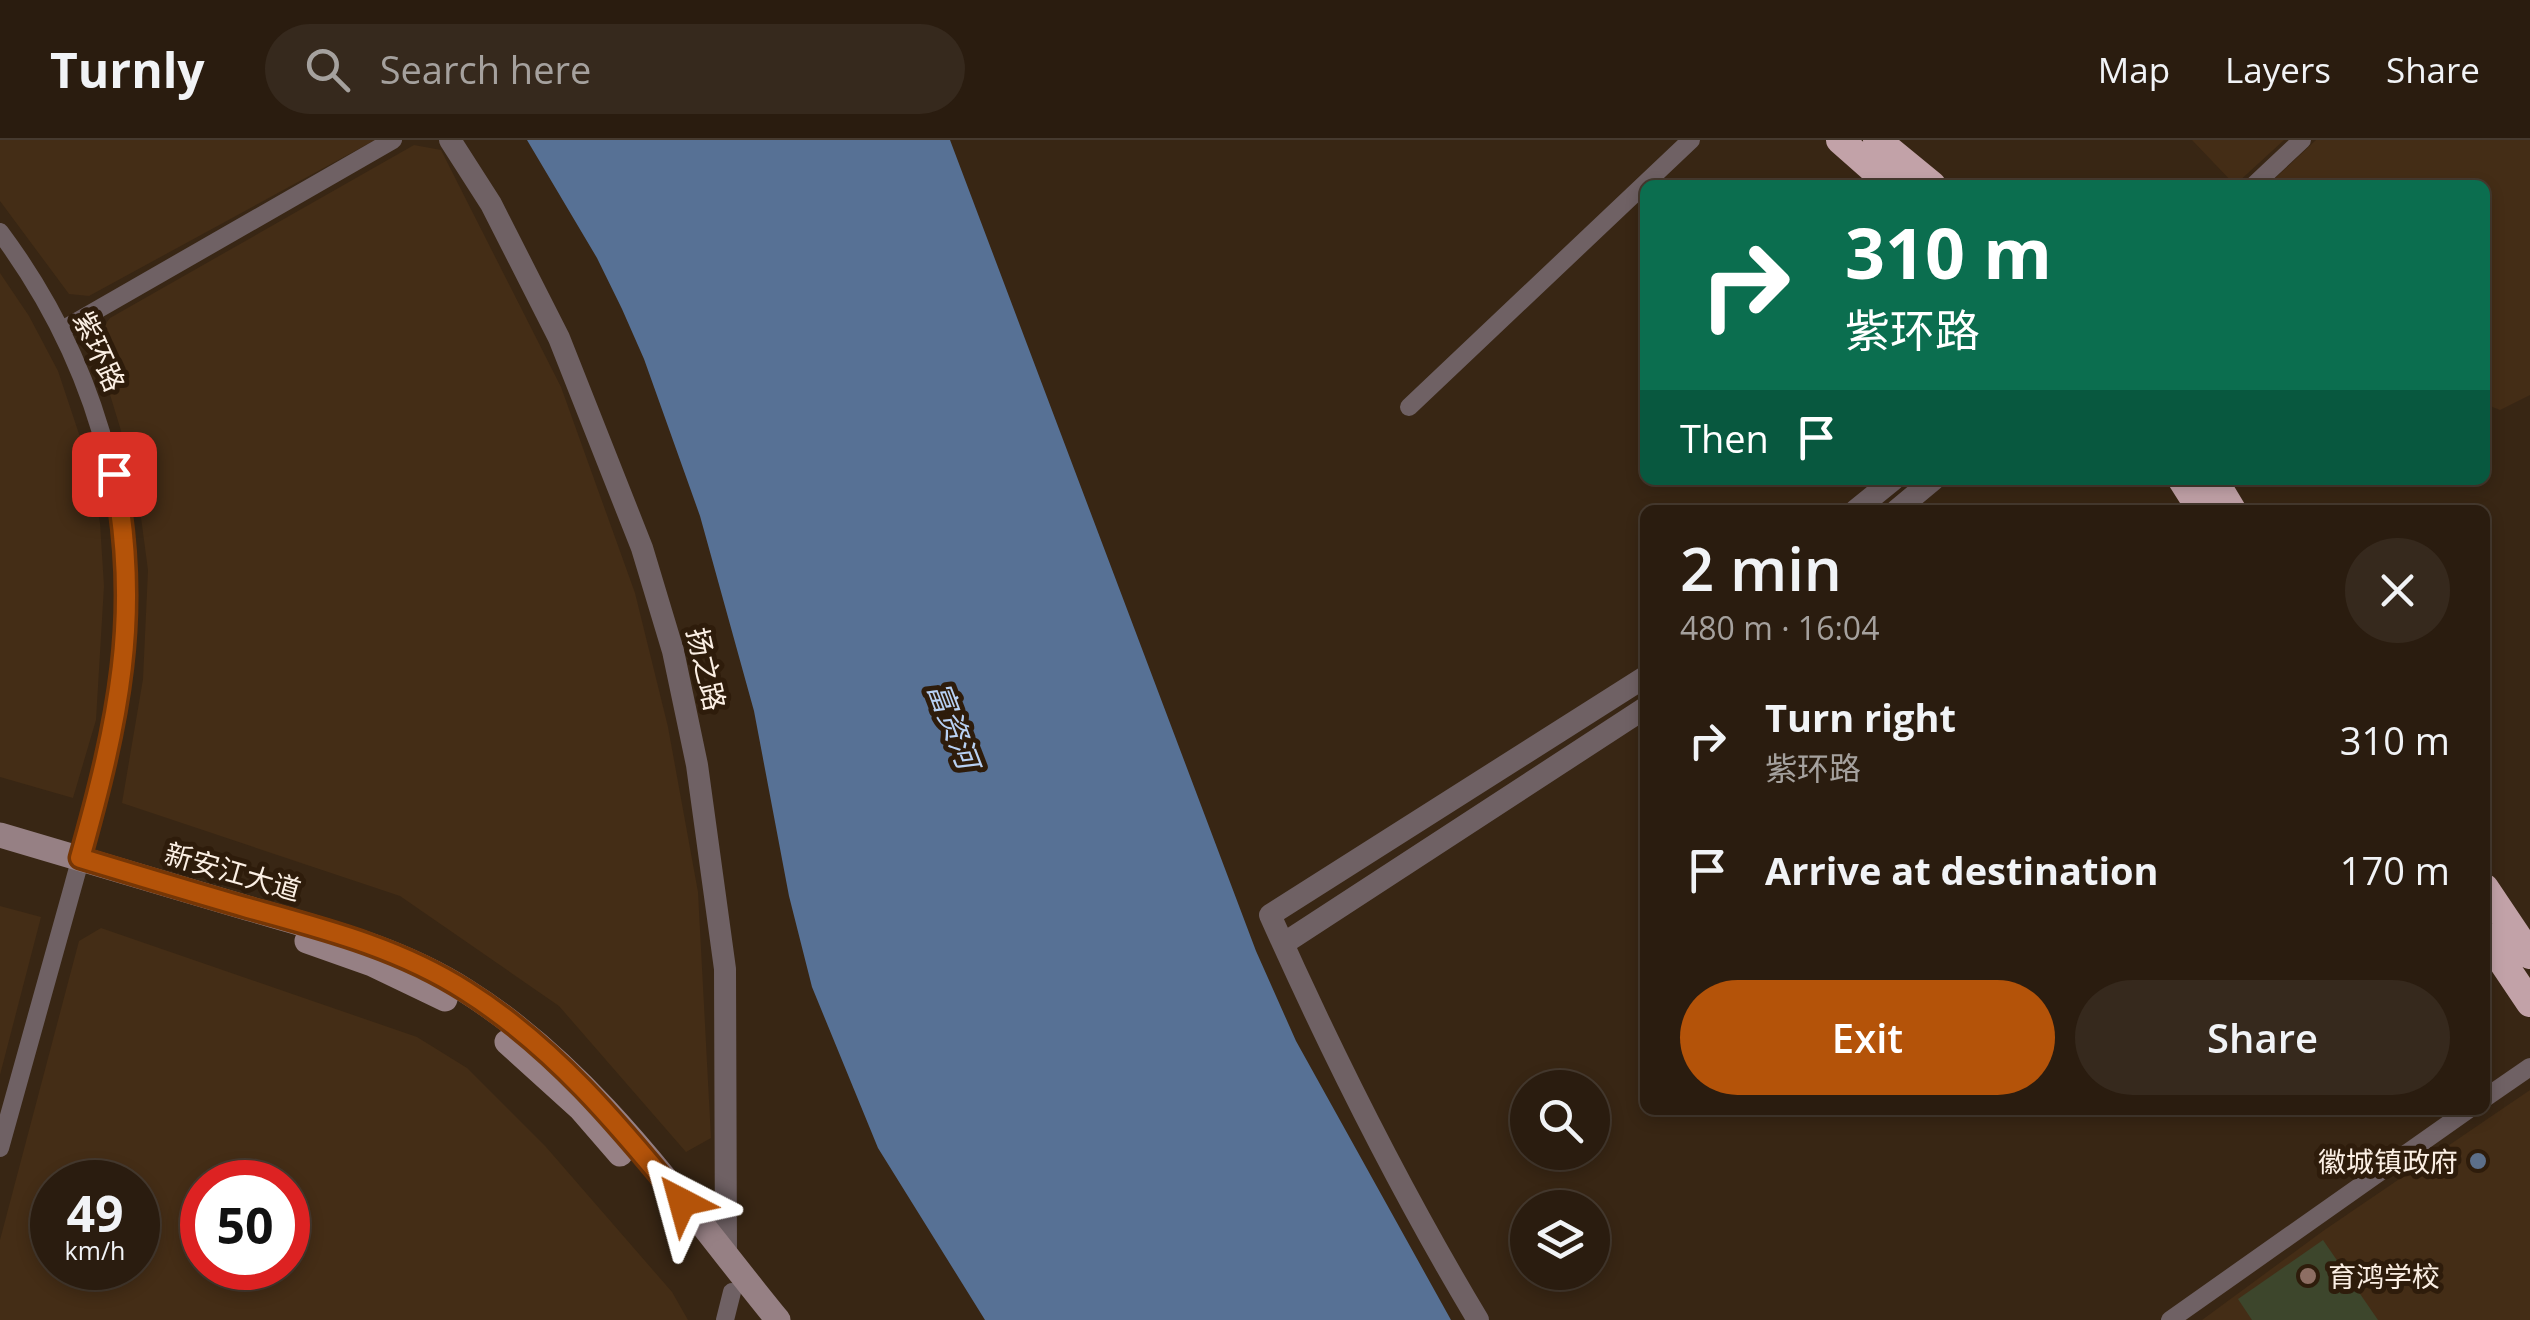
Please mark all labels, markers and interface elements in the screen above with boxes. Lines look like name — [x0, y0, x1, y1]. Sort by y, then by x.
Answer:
search box — [265, 24, 965, 114]
text: Turnly — [50, 37, 205, 102]
icon: search — [300, 42, 355, 97]
text: Search here — [380, 43, 591, 95]
text: Map — [2098, 46, 2170, 93]
text: Layers — [2225, 46, 2331, 93]
text: Share — [2386, 46, 2480, 93]
text: 310 m — [1845, 204, 2052, 300]
icon: right — [1680, 220, 1810, 350]
text: 紫环路 — [1845, 299, 1980, 360]
street label: 紫环路 — [66, 305, 134, 397]
icon: arrive — [1789, 410, 1844, 465]
text: Then — [1680, 412, 1769, 464]
pin — [72, 432, 157, 517]
icon: arrive — [87, 447, 142, 502]
text: 2 min — [1680, 527, 1842, 609]
button: close — [2345, 538, 2450, 643]
text: 480 m · 16:04 — [1680, 606, 1879, 649]
street label: 扬之路 — [679, 624, 735, 714]
water label: 富资河 — [919, 676, 991, 779]
text: Turn right — [1765, 691, 1956, 743]
icon: right — [1680, 713, 1735, 768]
text: 310 m — [2340, 714, 2450, 766]
text: 紫环路 — [1765, 746, 1861, 789]
street label: 新安江大道 — [160, 833, 306, 909]
icon: arrive — [1680, 843, 1735, 898]
text: Arrive at destination — [1765, 844, 2159, 896]
text: 170 m — [2340, 844, 2450, 896]
button: Exit — [1680, 980, 2055, 1095]
button: Share — [2075, 980, 2450, 1095]
map controls — [1510, 1070, 1610, 1290]
button: search — [1510, 1070, 1610, 1170]
place label: 徽城镇政府 — [2318, 1142, 2458, 1180]
position arrow — [630, 1150, 734, 1254]
marker: 徽城镇政府 — [2467, 1150, 2489, 1172]
speed limit sign: 50 — [180, 1160, 310, 1290]
text: 49 — [66, 1179, 124, 1247]
button: layers — [1510, 1190, 1610, 1290]
text: km/h — [65, 1233, 125, 1267]
place label: 育鸿学校 — [2328, 1257, 2440, 1295]
marker: 育鸿学校 — [2297, 1265, 2319, 1287]

